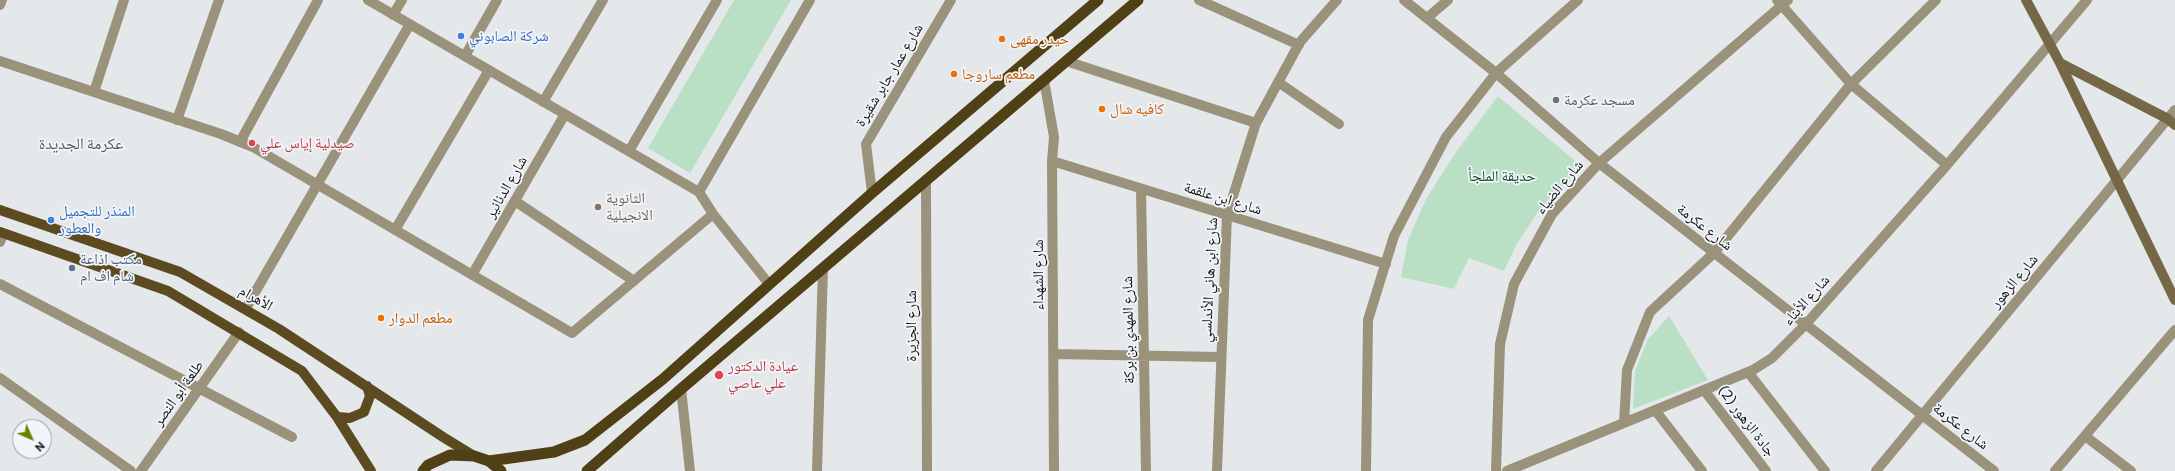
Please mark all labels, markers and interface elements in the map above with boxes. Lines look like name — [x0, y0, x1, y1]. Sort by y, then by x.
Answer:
street label: شارع عمار جابر شقيرة — [851, 20, 927, 130]
place label: شركة الصابوني — [469, 27, 549, 45]
place label: حيدر مقهى — [1010, 30, 1069, 48]
marker: شركة الصابوني — [456, 31, 466, 41]
marker: حيدر مقهى — [997, 34, 1007, 44]
place label: مطعم ساروجا — [962, 65, 1035, 83]
marker: مطعم ساروجا — [949, 69, 959, 79]
place label: مسجد عكرمة — [1564, 91, 1635, 109]
marker: مسجد عكرمة — [1551, 95, 1561, 105]
place label: كافيه شال — [1110, 100, 1164, 118]
marker: كافيه شال — [1097, 104, 1107, 114]
district label: عكرمة الجديدة — [39, 134, 123, 154]
place label: صيدلية إياس علي — [260, 134, 355, 152]
marker: صيدلية إياس علي — [247, 138, 257, 148]
street label: شارع الدنانير — [481, 153, 531, 221]
street label: شارع الضياء — [1531, 156, 1587, 218]
park label: حديقة الملجأ — [1468, 167, 1536, 185]
street label: شارع ابن علقمة — [1182, 178, 1264, 218]
place label: الثانوية الانجيلية — [606, 189, 653, 224]
street label: شارع عكرمة — [1674, 200, 1736, 254]
place label: المنذر للتجميل والعطور — [59, 202, 135, 237]
marker: الثانوية الانجيلية — [593, 202, 603, 212]
marker: المنذر للتجميل والعطور — [46, 215, 56, 225]
street label: شارع ابن هاني الأندلسي — [1197, 217, 1221, 343]
street label: شارع الشهداء — [1029, 239, 1047, 311]
place label: مكتب اذاعة شام اف ام — [80, 250, 142, 285]
street label: شارع الزهور — [1986, 250, 2042, 312]
marker: مكتب اذاعة شام اف ام — [67, 263, 77, 273]
street label: شارع الأبناء — [1779, 271, 1833, 329]
street label: شارع المهدي بن بركة — [1118, 276, 1138, 384]
street label: الأهرام — [236, 281, 276, 315]
street label: شارع الجزيرة — [902, 290, 920, 362]
place label: مطعم الدوار — [389, 309, 453, 327]
marker: مطعم الدوار — [376, 313, 386, 323]
street label: طلعة أبو النصر — [149, 357, 207, 429]
place label: عيادة الدكتور علي عاصي — [728, 357, 798, 392]
marker: عيادة الدكتور علي عاصي — [713, 369, 725, 381]
street label: جادة الزهور (2) — [1714, 382, 1780, 460]
street label: شارع عكرمة — [1930, 399, 1992, 453]
north arrow — [12, 419, 52, 459]
text: N — [33, 440, 48, 455]

